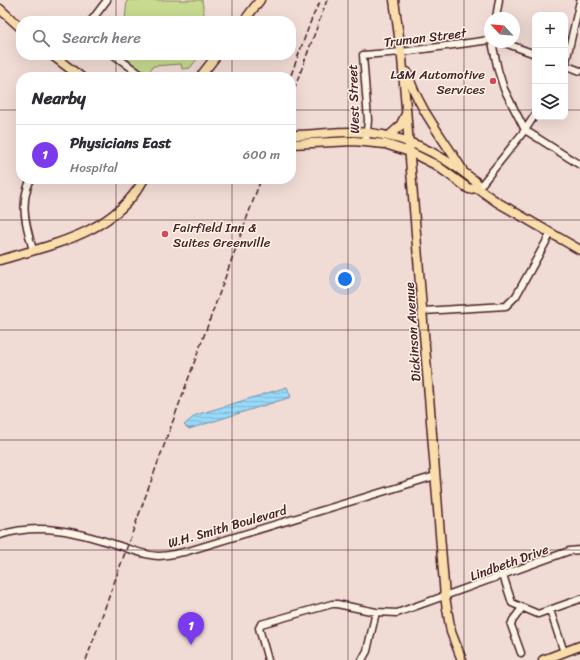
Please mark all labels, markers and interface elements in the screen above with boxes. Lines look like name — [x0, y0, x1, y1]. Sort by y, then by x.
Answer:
north arrow — [484, 12, 520, 48]
map controls — [532, 12, 568, 120]
button: + — [532, 12, 568, 48]
search box — [16, 16, 296, 60]
street label: Truman Street — [383, 21, 468, 54]
text: Search here — [62, 25, 141, 51]
icon: search — [30, 27, 52, 49]
button: − — [532, 48, 568, 84]
place label: L&M Automotive Services — [391, 63, 486, 101]
street label: West Street — [341, 64, 366, 134]
marker: L&M Automotive Services — [488, 76, 498, 86]
text: Nearby — [32, 83, 86, 113]
button: layers — [532, 84, 568, 120]
text: Physicians East — [70, 130, 172, 156]
text: 1 — [42, 143, 48, 166]
text: 600 m — [243, 143, 280, 166]
text: Hospital — [70, 156, 118, 179]
place label: Fairfield Inn & Suites Greenville — [173, 216, 271, 254]
marker: Fairfield Inn & Suites Greenville — [160, 229, 170, 239]
your location — [335, 269, 355, 289]
street label: Dickinson Avenue — [398, 281, 427, 382]
street label: W.H. Smith Boulevard — [165, 498, 290, 554]
street label: Lindbeth Drive — [467, 537, 552, 587]
pin: 1 — [178, 612, 204, 645]

